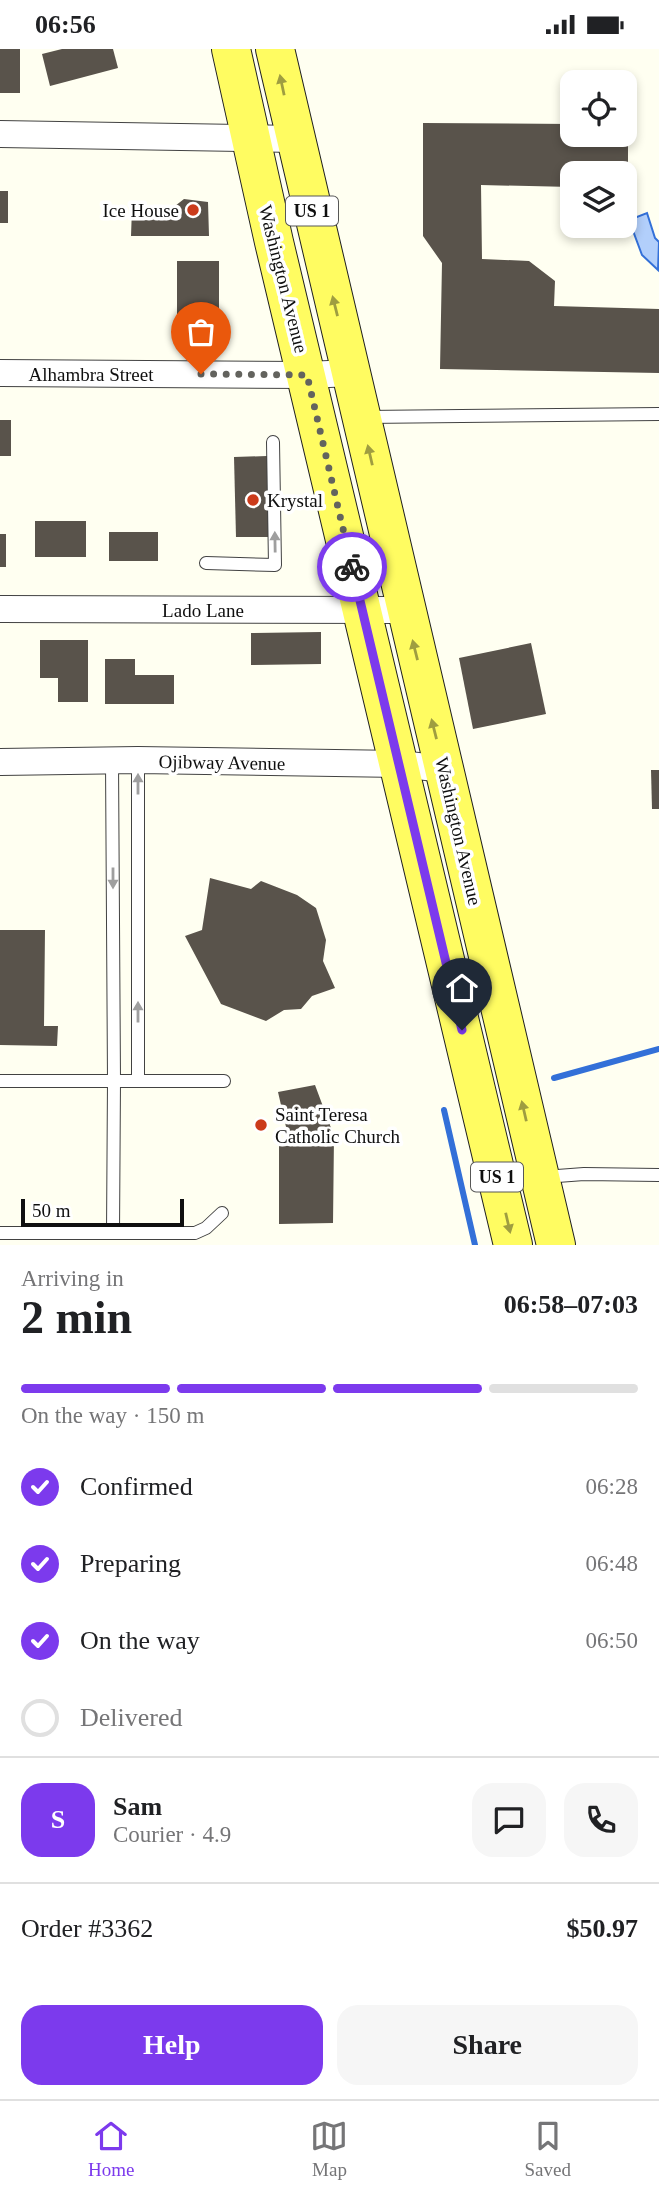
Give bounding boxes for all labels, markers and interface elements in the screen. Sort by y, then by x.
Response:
text: 06:56 [35,10,96,39]
map controls [560,70,637,238]
button: locate [560,70,637,147]
one-way arrow [277,74,288,96]
button: layers [560,161,637,238]
road number: US 1 [286,197,338,225]
place label: Ice House [103,200,179,221]
marker: Ice House [185,202,201,218]
street label: Washington Avenue [255,203,312,355]
one-way arrow [329,295,340,317]
pin [171,302,231,374]
icon: bag [182,313,220,351]
street label: Alhambra Street [28,364,154,385]
one-way arrow [364,444,375,466]
place label: Krystal [267,490,323,511]
marker: Krystal [245,492,261,508]
one-way arrow [269,530,281,552]
courier [317,532,387,602]
icon: bike [333,548,371,586]
street label: Lado Lane [162,600,244,621]
one-way arrow [409,638,420,660]
one-way arrow [429,718,440,740]
street label: Ojibway Avenue [158,751,286,774]
street label: Washington Avenue [431,755,486,907]
one-way arrow [132,773,144,795]
one-way arrow [107,868,119,890]
pin [432,958,492,1030]
icon: home [443,969,481,1007]
one-way arrow [132,1001,144,1023]
one-way arrow [519,1100,530,1122]
place label: Saint Teresa Catholic Church [275,1104,401,1147]
marker: Saint Teresa Catholic Church [253,1117,269,1133]
road number: US 1 [471,1163,523,1191]
scale bar [21,1196,184,1228]
text: 50 m [32,1200,71,1221]
one-way arrow [503,1213,514,1235]
text: Arriving in [21,1266,124,1291]
text: 06:58–07:03 [504,1290,638,1319]
text: 2 min [21,1292,132,1343]
text: On the way · 150 m [21,1403,204,1428]
icon: check [21,1468,59,1506]
text: Confirmed [80,1472,193,1501]
text: 06:28 [586,1474,638,1499]
icon: check [21,1545,59,1583]
text: Preparing [80,1549,181,1578]
text: 06:48 [586,1551,638,1576]
icon: check [21,1622,59,1660]
text: On the way [80,1626,200,1655]
text: 06:50 [586,1628,638,1653]
text: Delivered [80,1703,183,1732]
button: chat [472,1783,546,1857]
button: phone [564,1783,638,1857]
text: Sam [113,1792,162,1821]
text: S [51,1805,65,1834]
text: Courier · 4.9 [113,1822,231,1847]
text: Order #3362 [21,1914,153,1943]
text: $50.97 [567,1914,638,1943]
button: Help [21,2005,323,2085]
button: Share [337,2005,638,2085]
tab: Home [88,2117,134,2181]
tab: Map [310,2117,348,2181]
tab: Saved [525,2117,571,2181]

